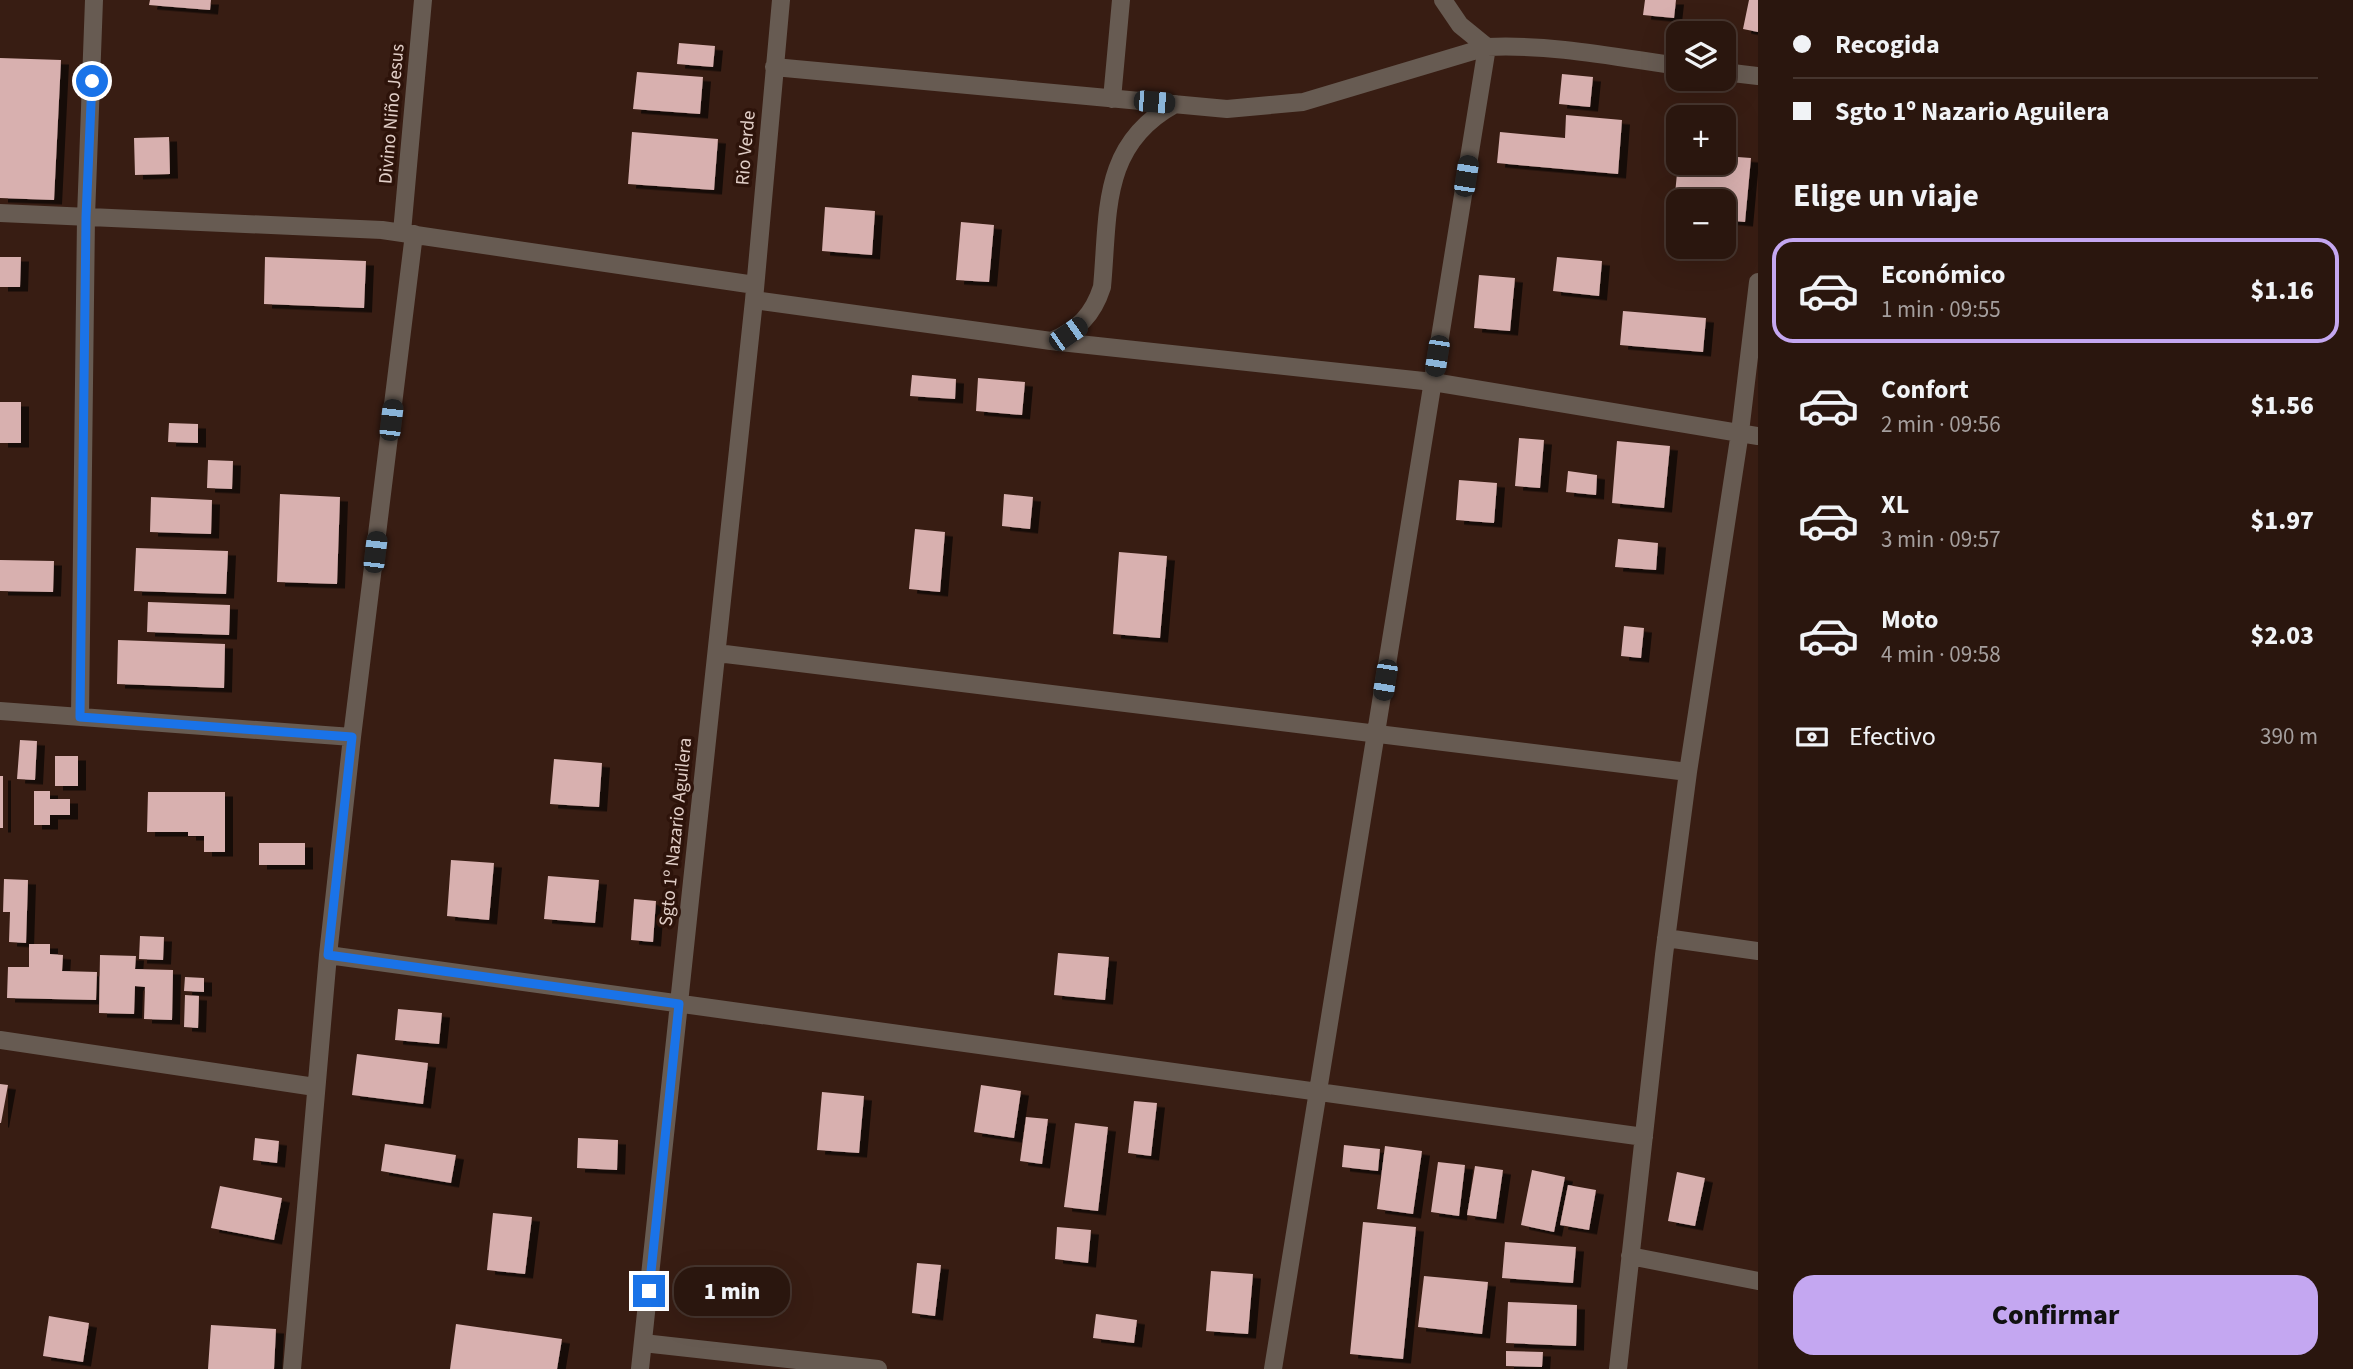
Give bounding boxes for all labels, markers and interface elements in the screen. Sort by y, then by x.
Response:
map controls [1666,21,1736,259]
button: layers [1666,21,1736,91]
text: Recogida [1835,26,1940,63]
street label: Divino Niño Jesus [372,43,412,185]
route start [76,65,108,97]
car [1133,90,1176,114]
text: Sgto 1º Nazario Aguilera [1835,93,2109,130]
button: + [1666,105,1736,175]
street label: Rio Verde [729,110,763,186]
car [1453,154,1480,198]
text: Elige un viaje [1793,173,1979,219]
button: − [1666,189,1736,259]
text: Económico [1881,256,2006,293]
icon: car [1797,259,1860,322]
text: $1.16 [2250,272,2314,309]
text: 1 min · 09:55 [1881,293,2001,326]
car [1045,313,1092,355]
car [1424,334,1451,378]
text: Confort [1881,371,1969,408]
icon: car [1797,374,1860,437]
text: $1.56 [2250,387,2314,424]
car [379,398,404,442]
text: 2 min · 09:56 [1881,408,2001,441]
text: XL [1881,486,1909,523]
icon: car [1797,489,1860,552]
text: $1.97 [2250,502,2314,539]
text: 3 min · 09:57 [1881,523,2001,556]
car [363,530,388,574]
text: Moto [1881,601,1938,638]
icon: car [1797,604,1860,667]
text: $2.03 [2250,617,2314,654]
text: 4 min · 09:58 [1881,638,2001,671]
car [1372,658,1399,702]
icon: cash [1793,718,1831,756]
text: Efectivo [1849,718,1936,755]
text: 390 m [2260,720,2318,753]
street label: Sgto 1º Nazario Aguilera [653,736,699,928]
callout: 1 min [674,1266,789,1316]
route end [633,1275,665,1307]
text: 1 min [704,1275,760,1308]
button: Confirmar [1793,1275,2318,1355]

